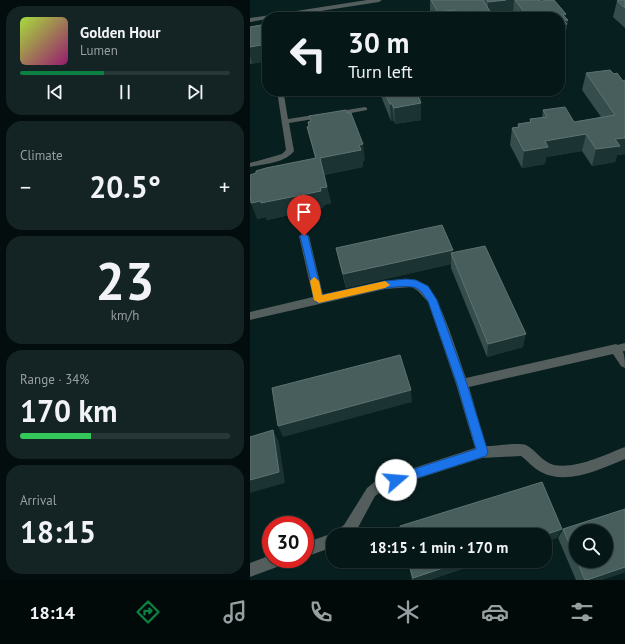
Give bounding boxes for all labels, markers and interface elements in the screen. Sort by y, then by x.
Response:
text: Golden Hour [80,23,160,42]
text: 30 m [348,24,409,61]
icon: left [282,28,334,80]
text: Lumen [80,42,118,59]
text: Turn left [348,60,413,83]
icon: previous [44,81,66,103]
icon: pause [114,81,136,103]
icon: next [184,81,206,103]
text: Climate [20,147,63,164]
text: 20.5° [89,167,161,206]
text: − [20,173,31,201]
text: + [219,173,230,201]
pin [287,195,321,236]
icon: arrive [293,201,315,223]
text: 23 [96,247,154,314]
text: km/h [111,307,139,324]
text: Range · 34% [20,371,89,388]
text: 170 km [20,391,118,430]
position arrow [375,459,417,501]
text: Arrival [20,492,56,509]
text: 18:15 [20,512,96,551]
speed limit sign: 30 [262,516,314,568]
map controls [569,524,613,568]
button: search [569,524,613,568]
text: 18:15 · 1 min · 170 m [370,538,508,557]
icon: directions [134,598,162,626]
icon: music [221,598,249,626]
icon: phone [307,598,335,626]
icon: climate [394,598,422,626]
icon: car [481,598,509,626]
icon: filters [568,598,596,626]
text: 18:14 [29,601,75,624]

